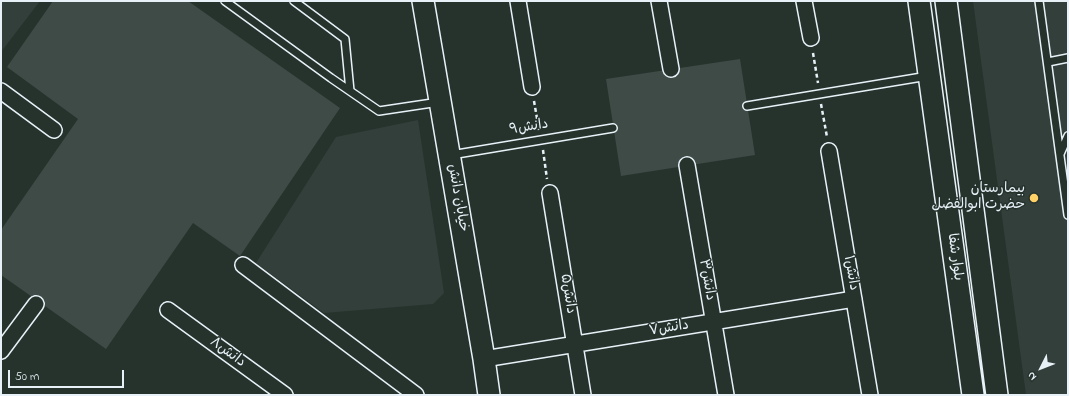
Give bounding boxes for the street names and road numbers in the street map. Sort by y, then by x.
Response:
street label: دانش۹ [508,117,550,139]
street label: خیابان دانش [443,163,471,233]
street label: بلوار شفا [942,232,966,282]
street label: دانش۱ [839,254,861,292]
street label: دانش۳ [694,258,718,302]
street label: دانش۵ [556,273,578,315]
street label: دانش۷ [648,318,690,340]
street label: دانش۸ [206,334,248,372]

